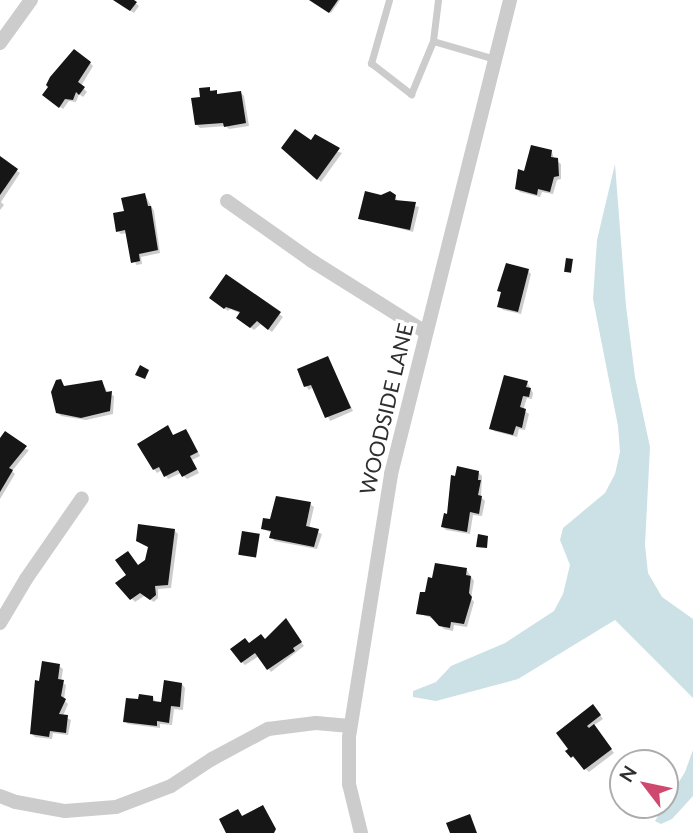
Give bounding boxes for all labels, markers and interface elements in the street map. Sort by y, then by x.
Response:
street label: WOODSIDE LANE [354,321,418,497]
north arrow [609,749,679,819]
text: N [614,761,641,786]

